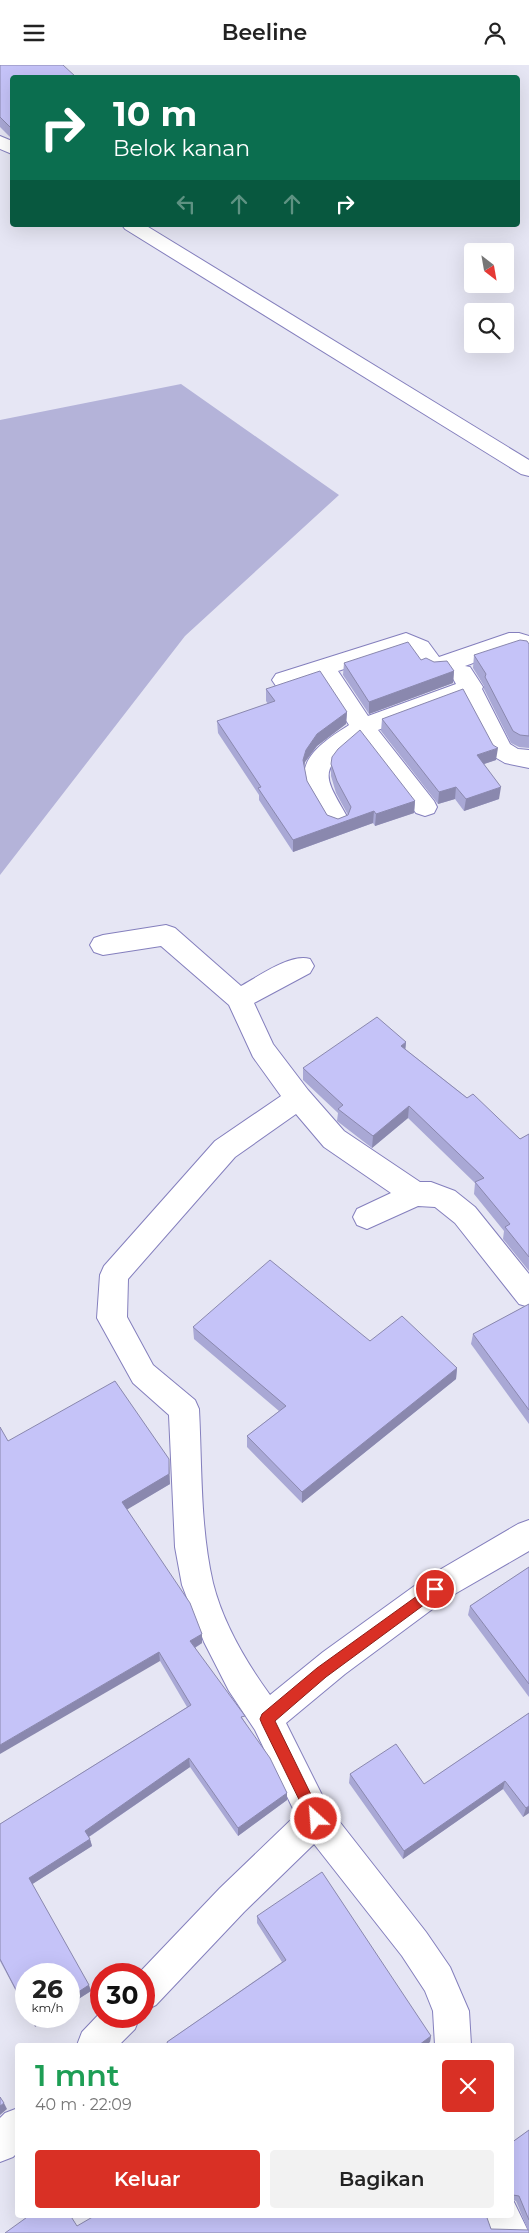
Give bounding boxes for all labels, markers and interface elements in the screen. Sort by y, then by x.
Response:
icon: menu [20,19,48,47]
text: Beeline [222,19,307,46]
icon: person [481,19,509,47]
text: 10 m [113,92,197,135]
icon: right [30,95,95,160]
text: Belok kanan [113,135,250,162]
icon: left [172,190,200,218]
icon: ahead [225,190,253,218]
icon: ahead [278,190,306,218]
icon: right [331,190,359,218]
north arrow [464,243,514,293]
map controls [464,243,514,353]
button: search [464,303,514,353]
pin [414,1568,456,1610]
icon: arrive [421,1575,449,1603]
position arrow [289,1792,341,1844]
speed limit sign: 30 [90,1963,155,2028]
text: 26 [32,1974,63,2004]
text: km/h [31,2000,64,2015]
text: 1 mnt [35,2057,120,2094]
button: close [442,2060,494,2112]
text: 40 m · 22:09 [35,2095,132,2114]
button: Keluar [35,2150,260,2208]
button: Bagikan [270,2150,494,2208]

